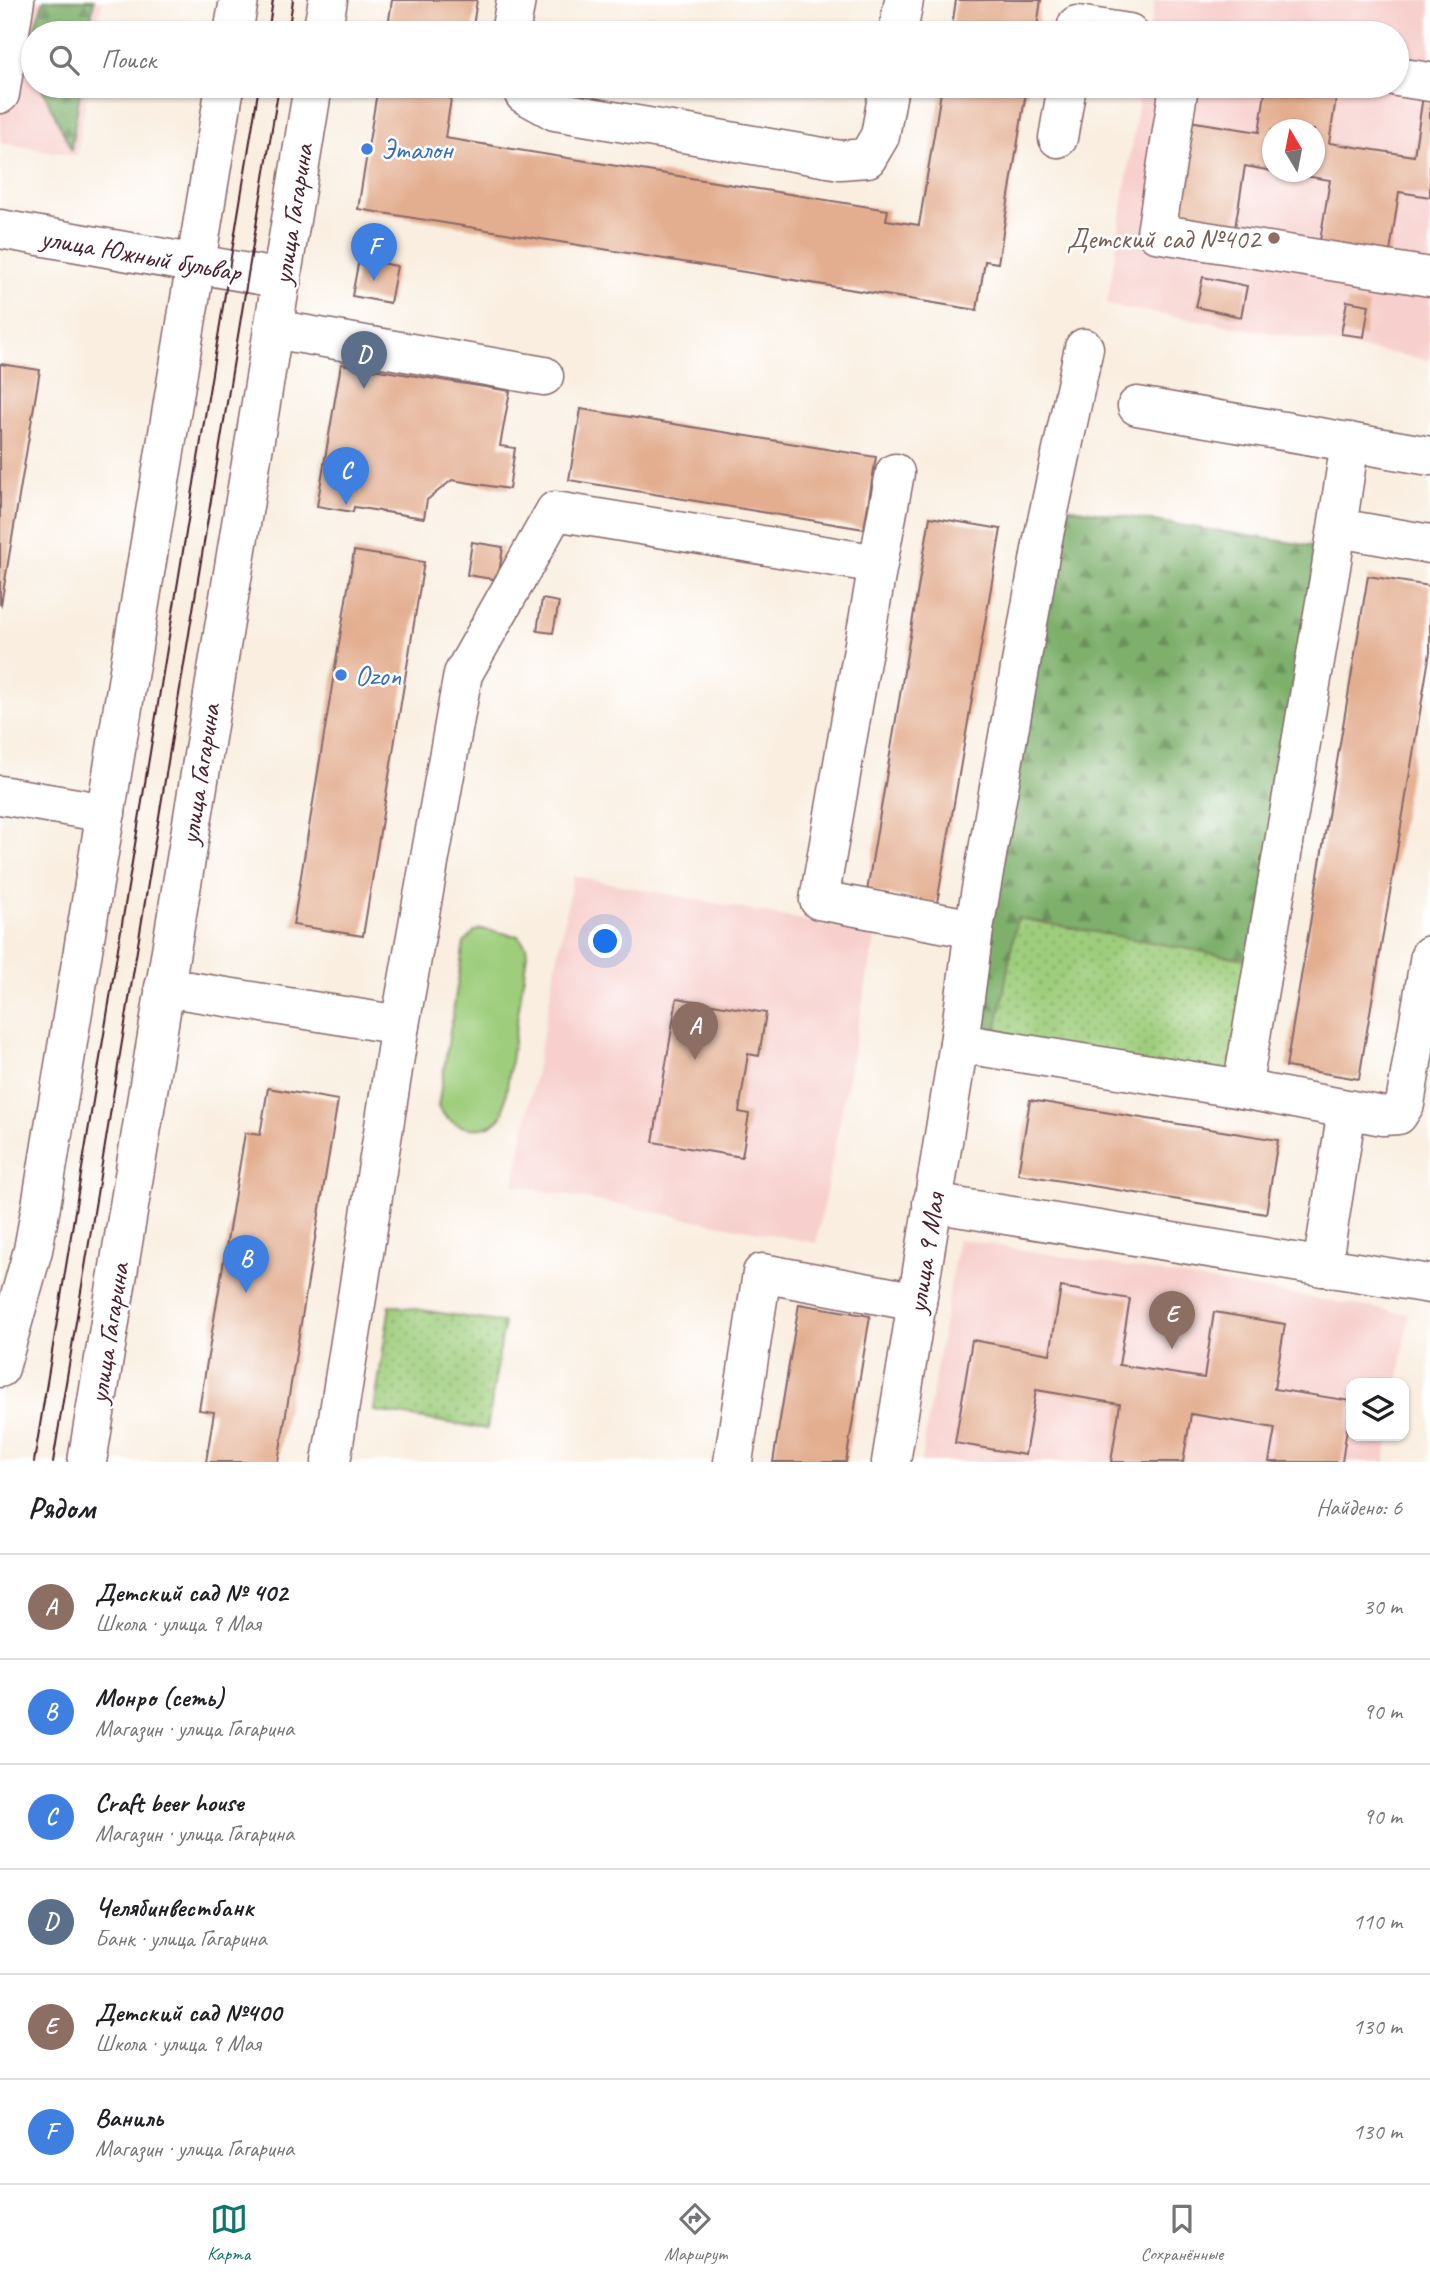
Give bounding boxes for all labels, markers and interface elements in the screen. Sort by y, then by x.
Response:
search box [21,21,1409,98]
icon: search [45,41,83,79]
text: Поиск [101,43,156,76]
north arrow [1262,119,1325,182]
place label: Эталон [381,132,455,167]
street label: улица Гагарина [264,140,321,289]
marker: Эталон [359,141,375,157]
street label: улица Южный бульвар [36,219,245,290]
place label: Детский сад №402 [1067,221,1262,256]
pin: F [351,223,397,281]
marker: Детский сад №402 [1266,230,1282,246]
pin: D [341,331,387,389]
pin: C [323,447,369,505]
place label: Ozon [355,658,401,693]
marker: Ozon [333,667,349,683]
street label: улица Гагарина [171,700,228,849]
your location [588,924,622,958]
pin: A [672,1002,718,1060]
street label: улица 9 Мая [898,1188,953,1318]
pin: B [223,1235,269,1293]
street label: улица Гагарина [80,1259,137,1408]
pin: E [1149,1291,1195,1349]
map controls [1346,1378,1409,1441]
button: layers [1346,1378,1409,1441]
text: Рядом [28,1489,95,1527]
text: Найдено: 6 [1316,1493,1402,1522]
text: Детский сад № 402 [95,1576,287,1609]
text: A [45,1592,57,1621]
text: 30 m [1363,1592,1402,1621]
text: Школа · улица 9 Мая [95,1609,261,1638]
text: Монро (сеть) [95,1681,223,1714]
text: B [45,1697,57,1726]
text: 90 m [1363,1697,1402,1726]
text: Магазин · улица Гагарина [95,1714,294,1743]
text: Craft beer house [95,1786,243,1819]
text: C [46,1802,56,1831]
text: 90 m [1363,1802,1402,1831]
text: Магазин · улица Гагарина [95,1819,294,1848]
text: Челябинвестбанк [95,1891,254,1924]
text: D [44,1907,58,1936]
text: 110 m [1353,1907,1402,1936]
text: Банк · улица Гагарина [95,1924,267,1953]
text: Детский сад №400 [95,1996,281,2029]
text: E [45,2012,57,2041]
text: 130 m [1353,2012,1402,2041]
text: Школа · улица 9 Мая [95,2029,261,2058]
text: Ваниль [95,2101,163,2134]
text: F [46,2117,56,2146]
text: 130 m [1353,2117,1402,2146]
text: Магазин · улица Гагарина [95,2134,294,2163]
tab: Карта [207,2200,250,2266]
tab: Маршрут [664,2200,727,2266]
tab: Сохранённые [1141,2200,1223,2266]

